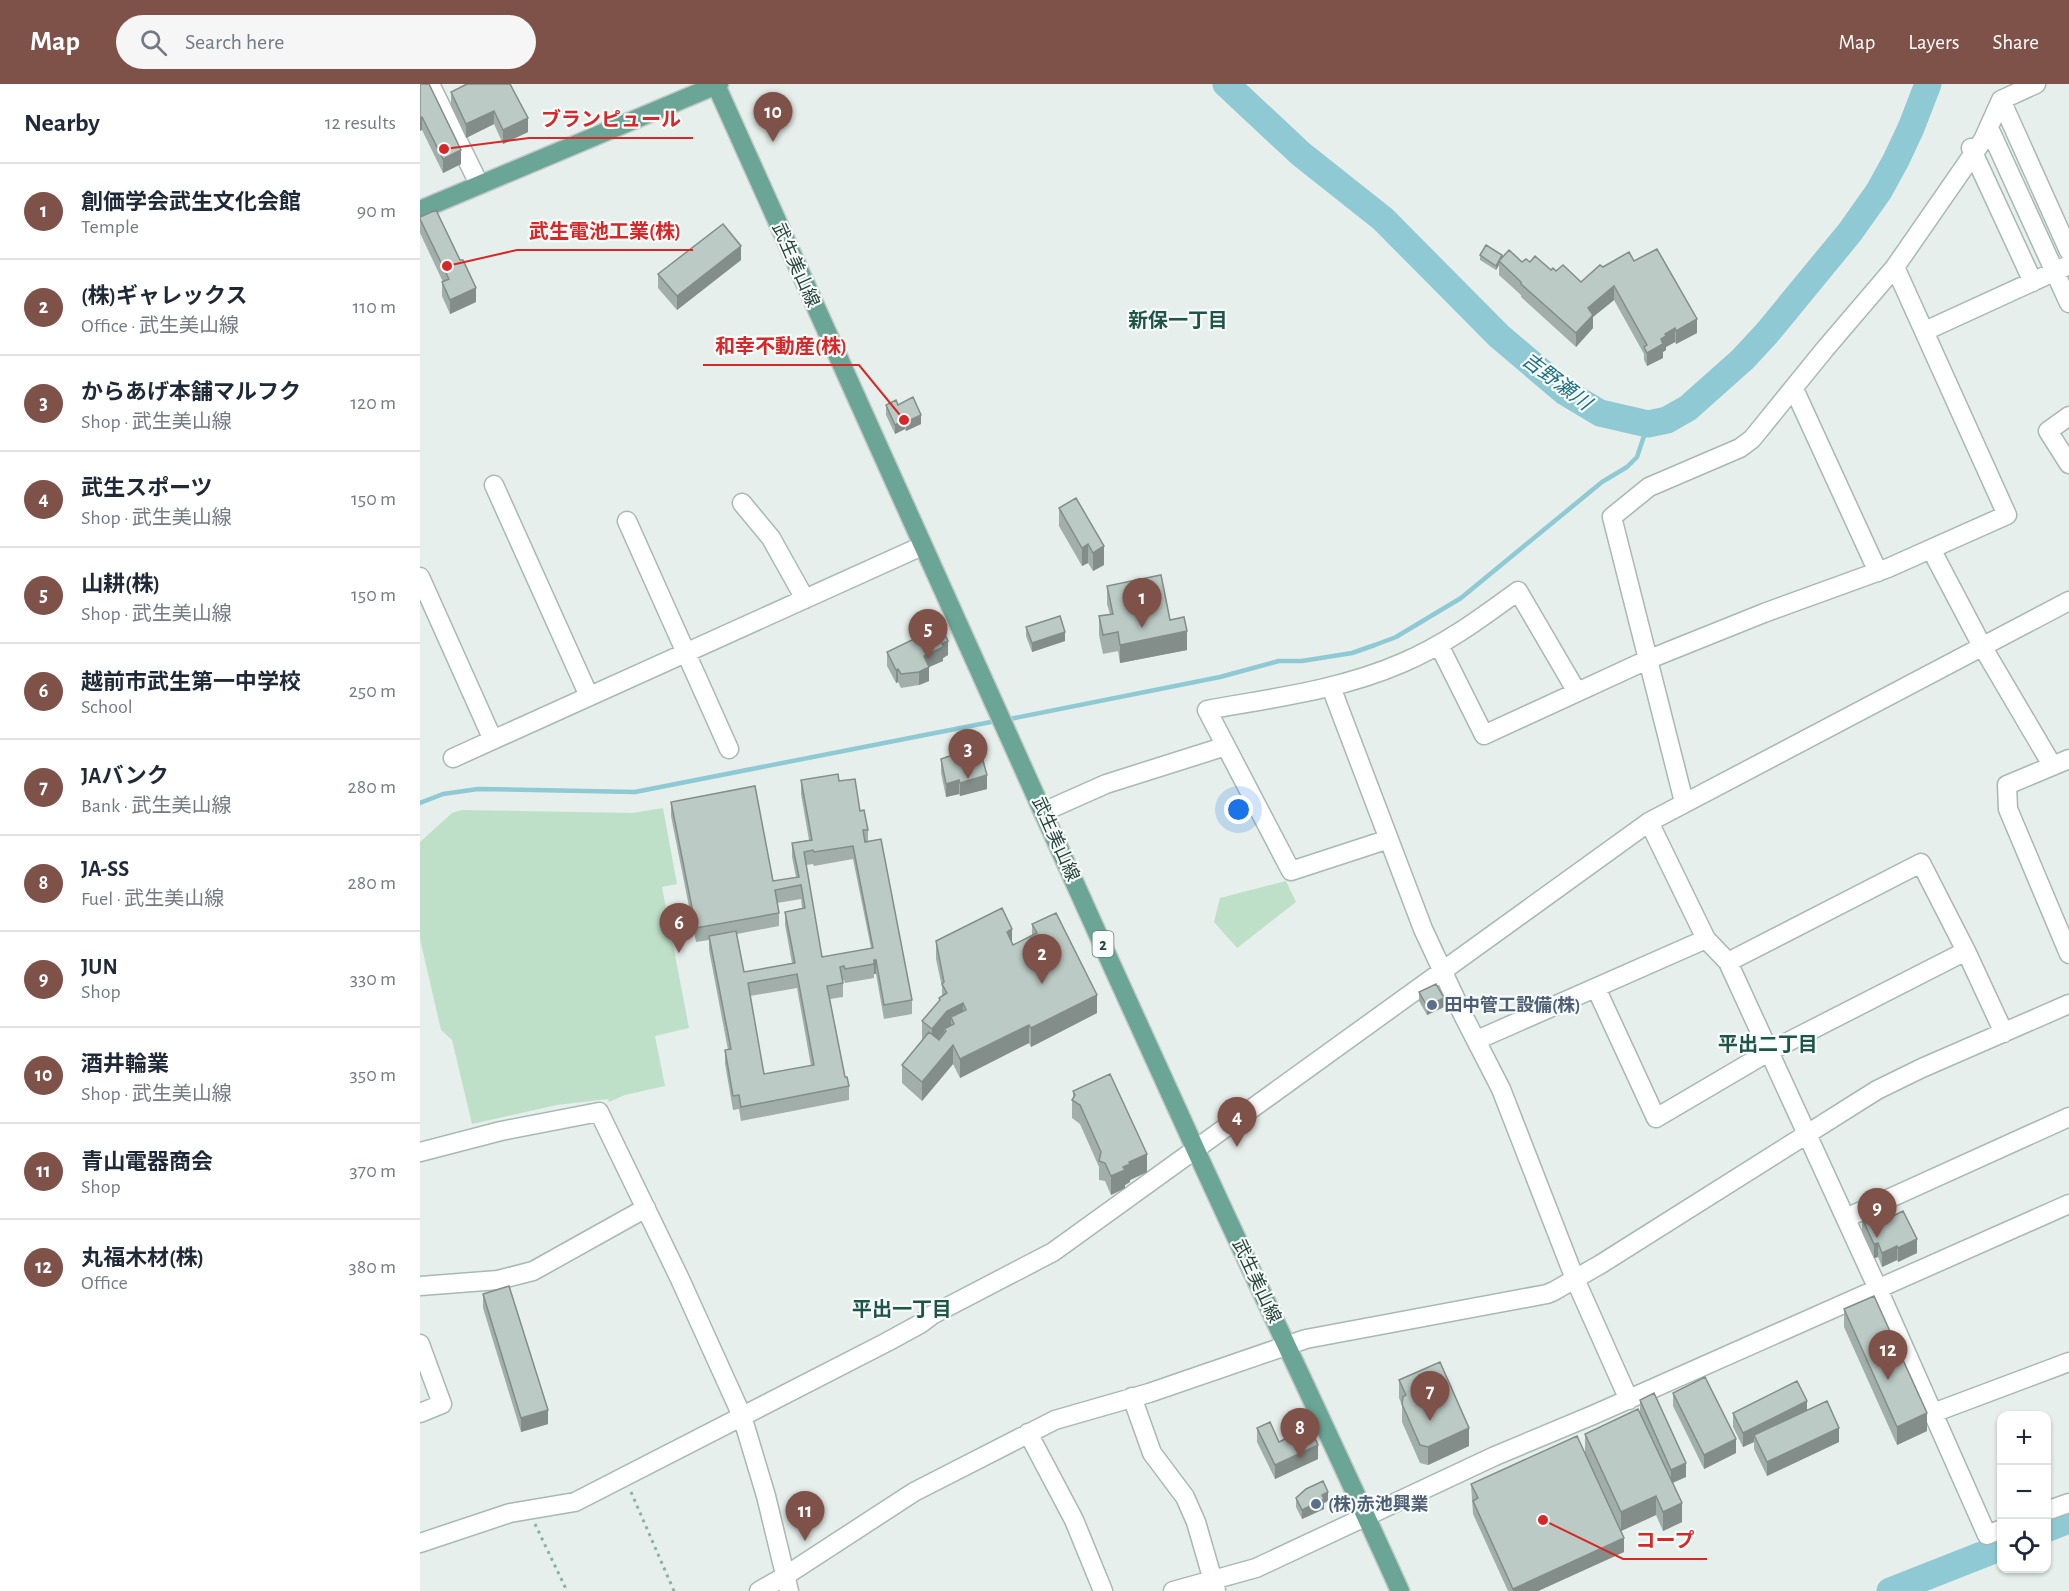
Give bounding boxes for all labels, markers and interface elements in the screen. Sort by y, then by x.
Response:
search box [116,15,536,69]
icon: search [137,26,170,59]
text: Map [30,28,80,56]
text: Search here [185,31,284,53]
text: Map [1839,32,1875,53]
text: Layers [1908,32,1959,53]
text: Share [1992,32,2039,53]
pin: 10 [754,92,792,142]
callout: ブランピュール [529,100,693,138]
text: ブランピュール [541,108,681,130]
text: Nearby [24,110,100,136]
text: 12 results [325,113,396,133]
text: 創価学会武生文化会館 [81,191,301,213]
text: 1 [40,201,47,221]
text: 90 m [357,201,396,221]
callout: 武生電池工業(株) [517,212,693,250]
text: Temple [81,217,139,237]
street label: 武生美山線 [769,220,823,310]
text: 武生電池工業(株) [529,221,681,242]
text: (株)ギャレックス [81,285,247,307]
text: 2 [39,297,48,317]
text: 110 m [352,297,396,317]
district label: 新保一丁目 [1128,310,1228,331]
text: Office · 武生美山線 [81,316,239,336]
callout: 和幸不動産(株) [703,327,859,365]
text: 和幸不動産(株) [715,336,847,357]
water label: 吉野瀬川 [1518,349,1597,415]
text: からあげ本舗マルフク [81,381,301,403]
text: 3 [39,393,48,413]
text: 120 m [350,393,396,413]
text: Shop · 武生美山線 [81,412,232,432]
text: 武生スポーツ [81,477,213,499]
text: 4 [38,489,49,509]
text: 150 m [351,489,396,509]
text: Shop · 武生美山線 [81,508,232,528]
text: 山耕(株) [81,573,160,595]
pin: 1 [1122,578,1162,628]
text: 5 [39,585,48,605]
text: 150 m [351,585,396,605]
text: Shop · 武生美山線 [81,604,232,624]
pin: 5 [908,610,948,659]
text: 越前市武生第一中学校 [81,671,301,693]
text: 6 [39,681,48,701]
text: 250 m [349,681,396,701]
text: School [81,697,133,717]
pin: 3 [948,730,988,779]
text: JAバンク [81,765,169,787]
text: 7 [39,777,48,797]
text: 280 m [348,777,396,797]
street label: 武生美山線 [1029,794,1083,884]
your location [1224,795,1253,824]
text: Bank · 武生美山線 [81,796,231,816]
text: JA-SS [81,858,129,880]
text: 8 [39,873,48,893]
text: 280 m [348,873,396,893]
text: Fuel · 武生美山線 [81,889,224,909]
pin: 6 [660,904,698,953]
road number: 2 [1092,931,1114,957]
pin: 2 [1022,934,1062,984]
text: JUN [81,956,118,978]
text: 9 [39,969,48,989]
text: 330 m [350,969,396,989]
text: Shop [81,982,121,1002]
place label: 田中管工設備(株) [1444,995,1581,1015]
marker: 田中管工設備(株) [1425,998,1439,1012]
district label: 平出二丁目 [1718,1034,1818,1055]
text: 酒井輪業 [81,1053,169,1075]
text: 10 [35,1065,52,1085]
text: 350 m [350,1065,396,1085]
text: Shop · 武生美山線 [81,1084,232,1104]
pin: 4 [1218,1098,1256,1147]
text: 青山電器商会 [81,1151,213,1173]
text: 11 [36,1161,51,1181]
text: 370 m [350,1161,396,1181]
text: Shop [81,1177,121,1197]
pin: 9 [1858,1188,1896,1238]
street label: 武生美山線 [1229,1236,1285,1326]
text: 丸福木材(株) [81,1247,204,1269]
text: 12 [35,1257,52,1277]
text: 380 m [348,1257,396,1277]
text: Office [81,1273,128,1293]
district label: 平出一丁目 [852,1299,952,1320]
pin: 12 [1868,1330,1908,1380]
pin: 7 [1410,1372,1450,1421]
pin: 8 [1280,1408,1320,1458]
map controls [1997,1411,2051,1573]
button: + [1997,1411,2051,1465]
button: − [1997,1465,2051,1519]
pin: 11 [786,1492,824,1541]
place label: (株)赤池興業 [1328,1494,1429,1514]
marker: (株)赤池興業 [1309,1497,1323,1511]
button: locate [1997,1519,2051,1573]
callout: コープ [1623,1521,1707,1559]
text: コープ [1636,1530,1694,1551]

